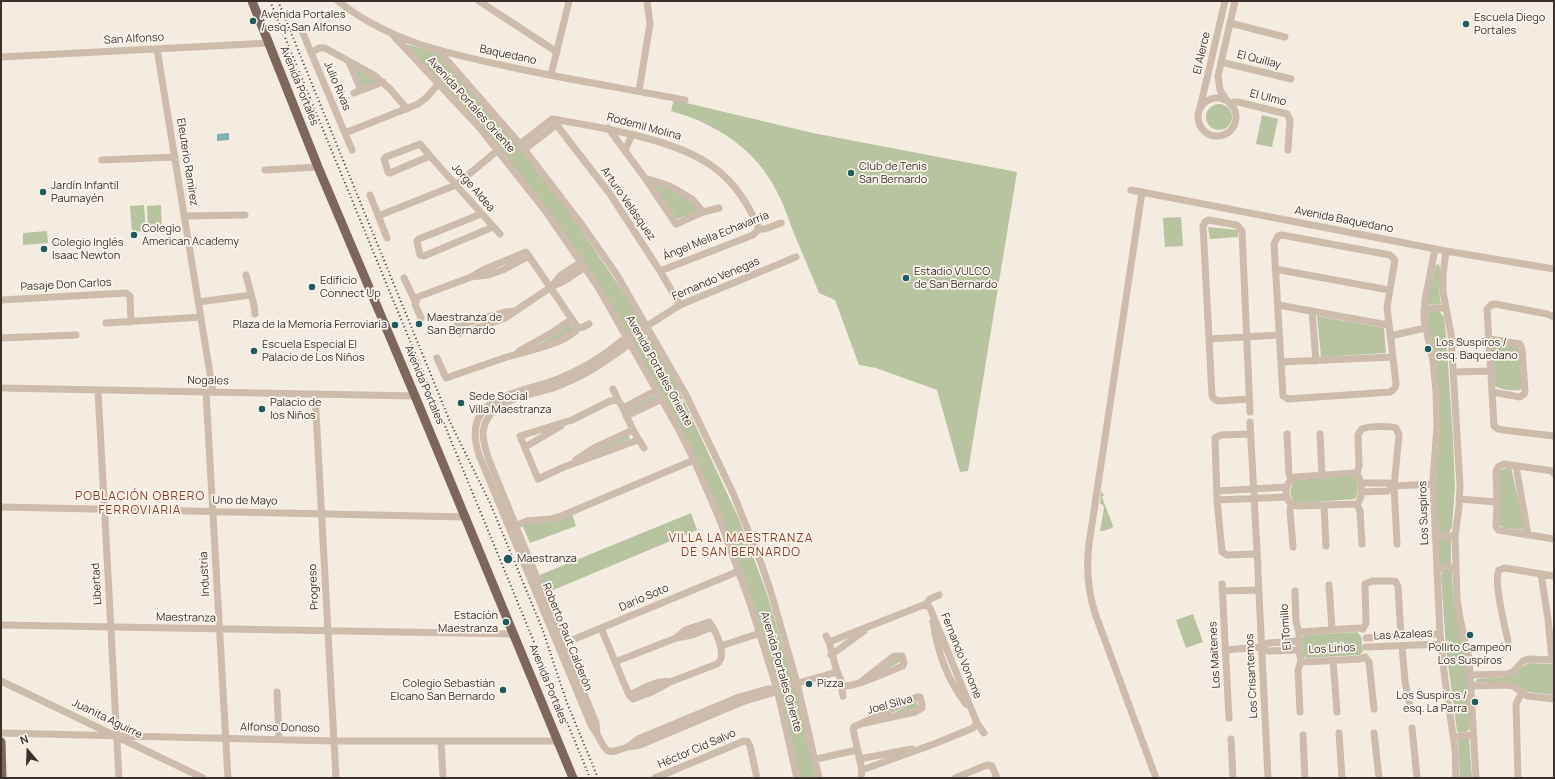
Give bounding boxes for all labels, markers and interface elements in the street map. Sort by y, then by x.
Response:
place label: Avenida Portales / esq. San Alfonso [261,8,351,34]
place label: Escuela Diego Portales [1474,11,1545,37]
marker: Avenida Portales / esq. San Alfonso [248,16,258,26]
marker: Escuela Diego Portales [1461,19,1471,29]
street label: El Alerce [1191,30,1213,76]
street label: San Alfonso [104,31,164,47]
street label: Baquedano [478,43,538,67]
street label: Avenida Portales [277,44,321,128]
street label: El Quillay [1236,48,1282,72]
street label: Avenida Portales Oriente [424,54,518,156]
street label: Julio Rivas [321,59,353,113]
street label: El Ulmo [1248,87,1288,109]
street label: Rodemil Molina [605,111,683,143]
street label: Eleuterio Ramírez [174,117,200,207]
place label: Club de Tenis San Bernardo [859,160,927,186]
street label: Jorge Aldea [449,161,497,215]
street label: Arturo Velásquez [598,165,658,243]
marker: Club de Tenis San Bernardo [846,168,856,178]
place label: Jardín Infantil Paumayén [51,179,119,205]
marker: Jardín Infantil Paumayén [38,187,48,197]
street label: Avenida Baquedano [1294,204,1394,236]
street label: Ángel Mella Echavarría [661,209,771,263]
place label: Colegio American Academy [142,222,239,248]
marker: Colegio American Academy [129,230,139,240]
place label: Colegio Inglés Isaac Newton [52,236,124,262]
marker: Colegio Inglés Isaac Newton [39,244,49,254]
street label: Fernando Venegas [670,255,762,303]
place label: Estadio VULCO de San Bernardo [914,265,997,291]
marker: Estadio VULCO de San Bernardo [901,273,911,283]
place label: Edificio Connect Up [320,274,381,300]
street label: Pasaje Don Carlos [20,276,112,294]
marker: Edificio Connect Up [307,282,317,292]
place label: Maestranza de San Bernardo [427,311,502,337]
street label: Avenida Portales Oriente [623,313,695,429]
place label: Plaza de la Memoria Ferroviaria [233,318,387,332]
marker: Maestranza de San Bernardo [414,319,424,329]
marker: Plaza de la Memoria Ferroviaria [390,320,400,330]
place label: Los Suspiros / esq. Baquedano [1436,336,1518,362]
place label: Escuela Especial El Palacio de Los Niños [262,338,364,364]
street label: Avenida Portales [401,344,447,426]
marker: Los Suspiros / esq. Baquedano [1423,344,1433,354]
marker: Escuela Especial El Palacio de Los Niños [249,346,259,356]
street label: Nogales [187,374,229,388]
place label: Sede Social Villa Maestranza [469,390,551,416]
place label: Palacio de los Niños [270,396,321,422]
marker: Sede Social Villa Maestranza [456,398,466,408]
marker: Palacio de los Niños [257,404,267,414]
street label: Los Suspiros [1416,481,1432,545]
district label: POBLACIÓN OBRERO FERROVIARIA [75,490,205,518]
street label: Uno de Mayo [212,494,278,508]
district label: VILLA LA MAESTRANZA DE SAN BERNARDO [669,532,813,560]
street label: Industria [197,551,213,597]
place label: Maestranza [517,552,577,566]
marker: Maestranza [502,553,514,565]
street label: Libertad [89,563,105,605]
street label: Progreso [306,564,322,610]
street label: Roberto Paut Calderón [539,581,595,693]
street label: Darío Soto [617,582,671,614]
street label: El Tomillo [1278,603,1294,651]
place label: Estación Maestranza [438,609,498,635]
street label: Avenida Portales Oriente [757,610,805,734]
street label: Maestranza [156,611,216,625]
street label: Fernando Vonome [938,611,984,701]
marker: Estación Maestranza [501,617,511,627]
street label: Los Maitenes [1207,621,1223,689]
street label: Las Azaleas [1373,627,1433,643]
marker: Pollito Campeón Los Suspiros [1465,630,1475,640]
street label: Los Crisantemos [1243,633,1261,719]
street label: Los Lirios [1308,641,1356,657]
place label: Pollito Campeón Los Suspiros [1428,641,1512,667]
street label: Avenida Portales [526,642,570,726]
place label: Colegio Sebastián Elcano San Bernardo [391,677,495,703]
place label: Pizza [817,677,844,691]
marker: Pizza [804,679,814,689]
marker: Colegio Sebastián Elcano San Bernardo [498,685,508,695]
place label: Los Suspiros / esq. La Parra [1396,689,1467,715]
street label: Joel Silva [866,693,914,717]
street label: Juanita Aguirre [70,696,144,742]
marker: Los Suspiros / esq. La Parra [1470,697,1480,707]
street label: Alfonso Donoso [240,721,320,735]
street label: Héctor Cid Salvo [656,727,738,771]
north arrow [8,731,48,771]
text: N [18,731,30,748]

